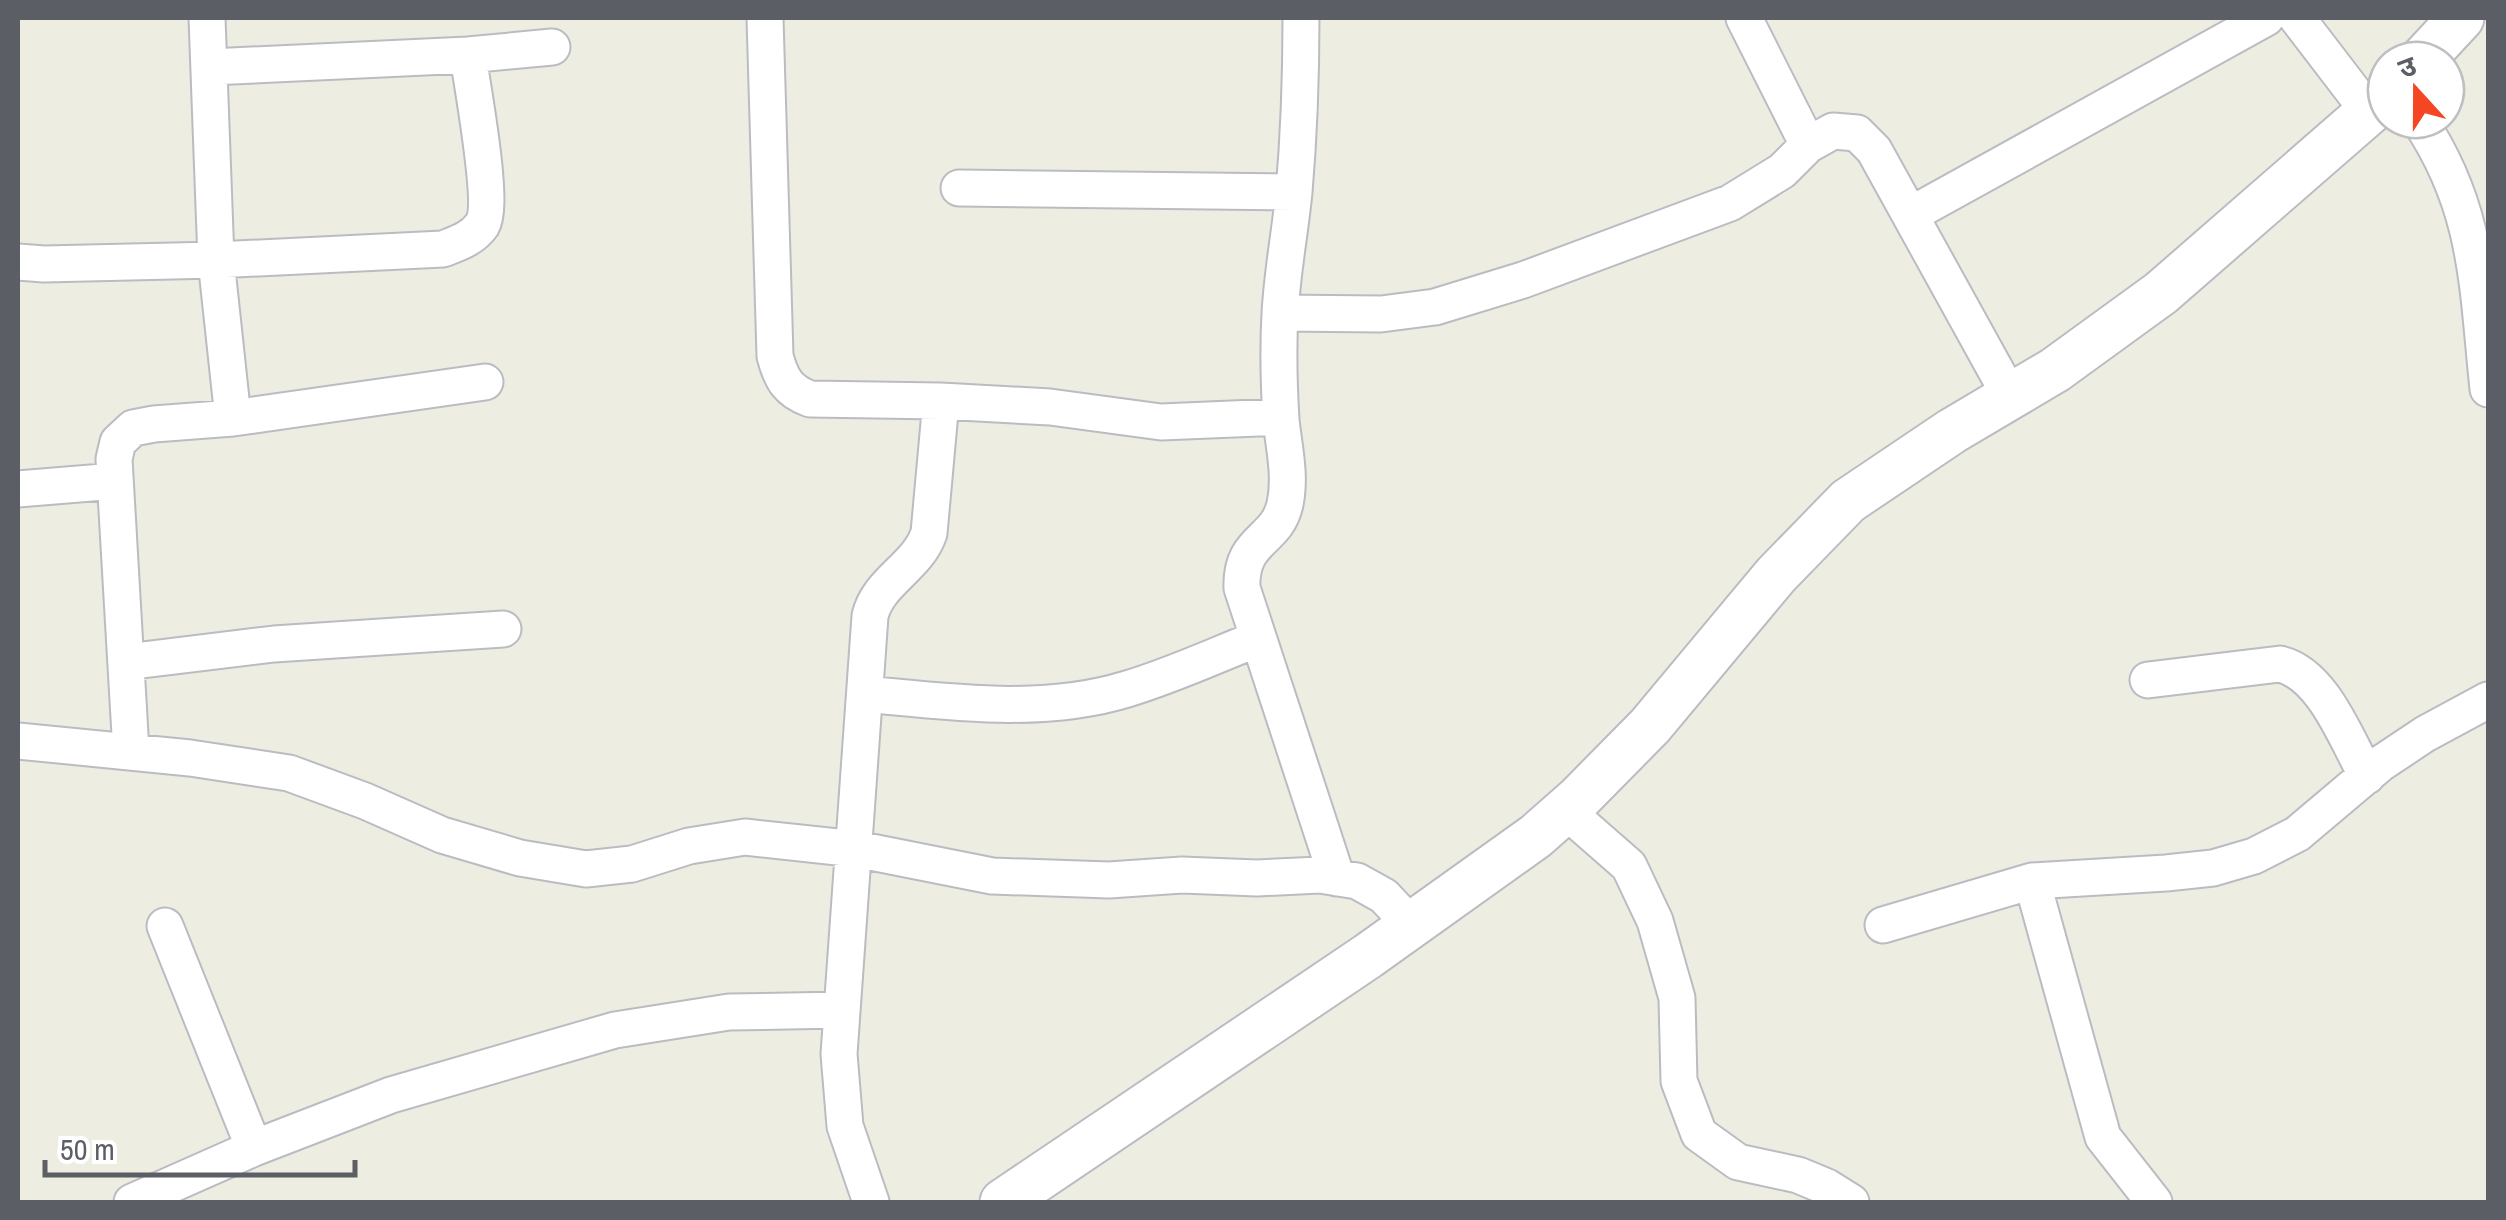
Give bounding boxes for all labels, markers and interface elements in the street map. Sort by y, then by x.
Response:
north arrow [2366,40,2466,140]
text: उ [2393,46,2422,87]
scale bar [45,1115,355,1177]
text: 50 m [60,1129,115,1169]

